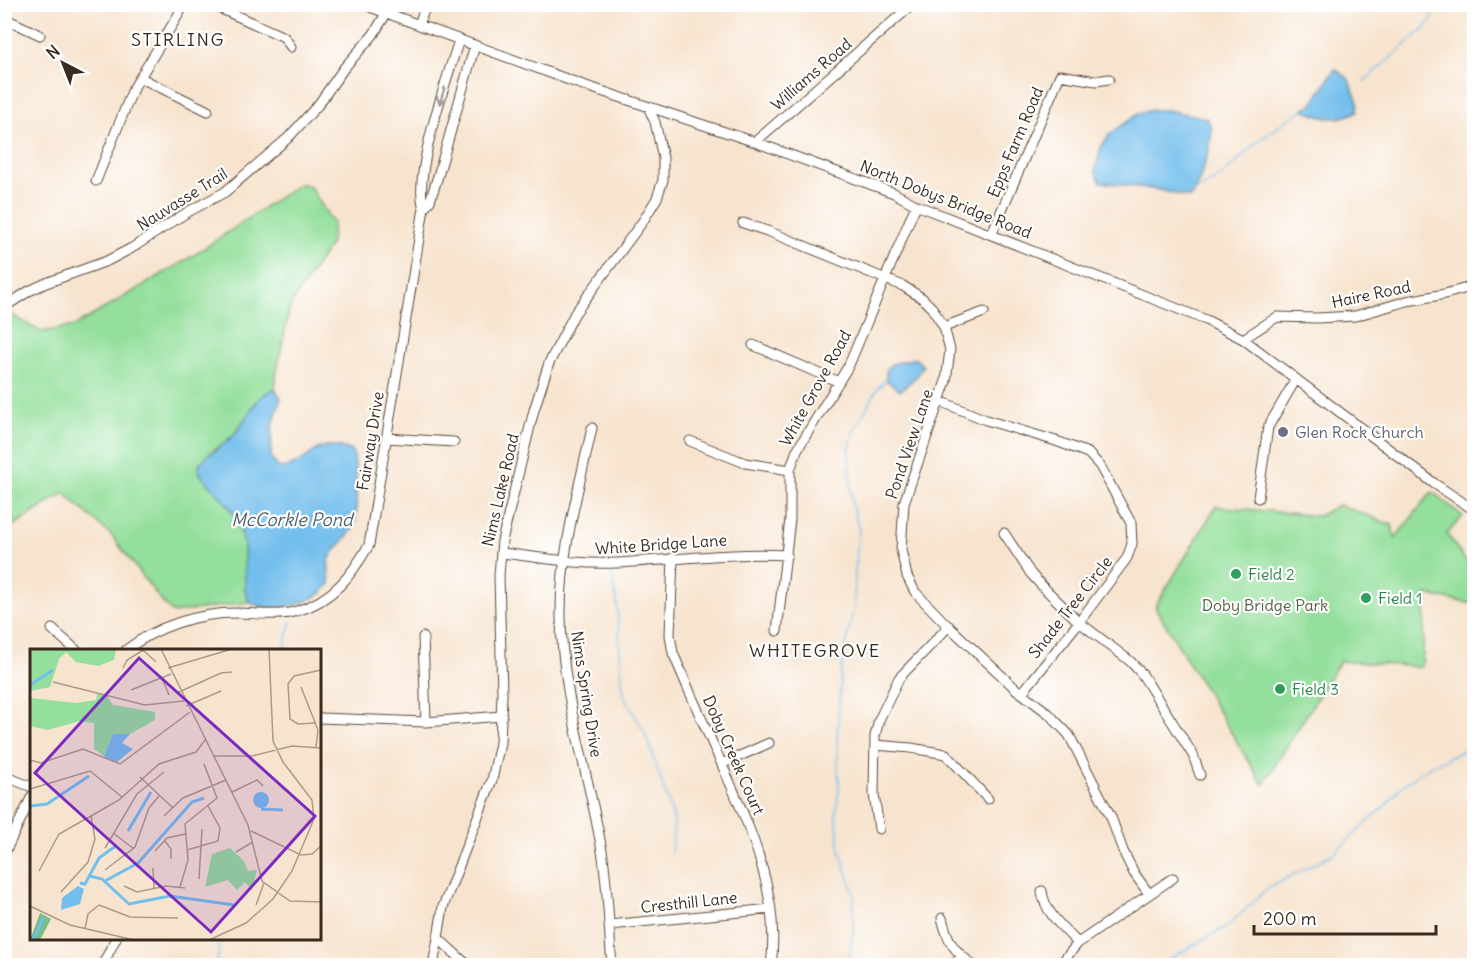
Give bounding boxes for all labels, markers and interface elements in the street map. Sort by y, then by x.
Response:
district label: STIRLING [131,28,225,51]
north arrow [33,33,93,93]
street label: Williams Road [766,33,856,115]
text: N [42,41,64,63]
street label: Epps Farm Road [983,84,1047,200]
one-way arrow [436,86,447,105]
street label: North Dobys Bridge Road [857,155,1035,243]
street label: Nauvasse Trail [133,163,231,235]
street label: Haire Road [1330,276,1412,312]
street label: White Grove Road [775,326,855,450]
street label: Pond View Lane [881,386,937,502]
street label: Fairway Drive [352,390,388,492]
place label: Glen Rock Church [1295,422,1424,442]
marker: Glen Rock Church [1276,425,1290,439]
street label: Nims Lake Road [477,432,523,548]
water label: McCorkle Pond [231,508,355,531]
street label: White Bridge Lane [594,529,728,559]
street label: Shade Tree Circle [1024,552,1116,662]
place label: Field 2 [1248,564,1295,584]
marker: Field 2 [1229,567,1243,581]
place label: Field 1 [1378,588,1422,608]
marker: Field 1 [1359,591,1373,605]
park label: Doby Bridge Park [1202,595,1328,615]
street label: Nims Spring Drive [567,629,607,759]
district label: WHITEGROVE [749,639,881,662]
inset map [30,649,321,940]
place label: Field 3 [1292,679,1339,699]
marker: Field 3 [1273,682,1287,696]
street label: Doby Creek Court [699,692,769,818]
street label: Cresthill Lane [640,887,738,917]
scale bar [1254,898,1436,936]
text: 200 m [1263,907,1317,930]

